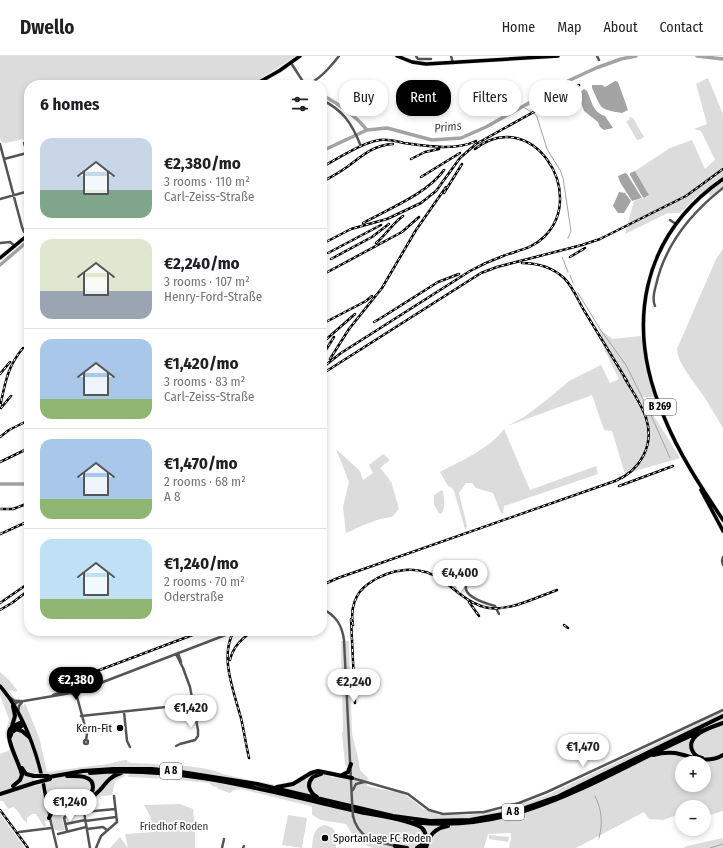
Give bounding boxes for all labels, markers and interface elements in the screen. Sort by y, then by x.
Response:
text: Dwello [20,16,74,39]
text: Home [502,19,535,36]
text: Map [557,19,581,36]
text: About [603,19,638,36]
text: Contact [660,19,703,36]
chip: Buy [339,80,388,116]
chip: Rent [396,80,451,116]
chip: Filters [459,80,521,116]
chip: New [529,80,582,116]
icon: filters [289,93,311,115]
text: 6 homes [40,94,99,115]
water label: Prims [434,119,462,135]
text: €2,380/mo [164,153,241,174]
icon: home [72,154,120,202]
text: 3 rooms · 110 m² [164,174,250,189]
text: Carl-Zeiss-Straße [164,189,254,204]
text: €2,240/mo [164,253,240,274]
icon: home [72,255,120,303]
text: 3 rooms · 107 m² [164,274,250,289]
text: Henry-Ford-Straße [164,289,262,304]
text: €1,420/mo [164,353,238,374]
icon: home [72,355,120,403]
text: 3 rooms · 83 m² [164,374,245,389]
text: Carl-Zeiss-Straße [164,389,254,404]
road number: B 269 [644,399,676,415]
text: €1,470/mo [164,453,238,474]
icon: home [72,455,120,503]
text: 2 rooms · 68 m² [164,474,246,489]
text: A 8 [164,489,180,504]
text: €1,240/mo [164,553,239,574]
icon: home [72,555,120,603]
pin: €4,400 [427,560,493,594]
text: €4,400 [442,565,478,580]
text: 2 rooms · 70 m² [164,574,245,589]
text: Oderstraße [164,589,224,604]
pin: €2,380 [43,667,109,701]
pin: €2,240 [321,669,387,703]
text: €2,380 [58,672,94,687]
text: €2,240 [336,674,372,689]
pin: €1,420 [158,695,224,729]
text: €1,420 [174,700,208,715]
place label: Kern-Fit [76,722,112,735]
marker: Kern-Fit [115,723,125,733]
pin: €1,470 [550,734,616,768]
text: €1,470 [566,739,600,754]
map controls [675,756,711,836]
button: + [675,756,711,792]
road number: A 8 [160,763,182,779]
pin: €1,240 [37,789,103,823]
text: €1,240 [53,794,87,809]
button: − [675,800,711,836]
road number: A 8 [502,804,524,820]
park label: Friedhof Roden [140,820,208,833]
place label: Sportanlage FC Roden [333,832,431,845]
marker: Sportanlage FC Roden [320,833,330,843]

